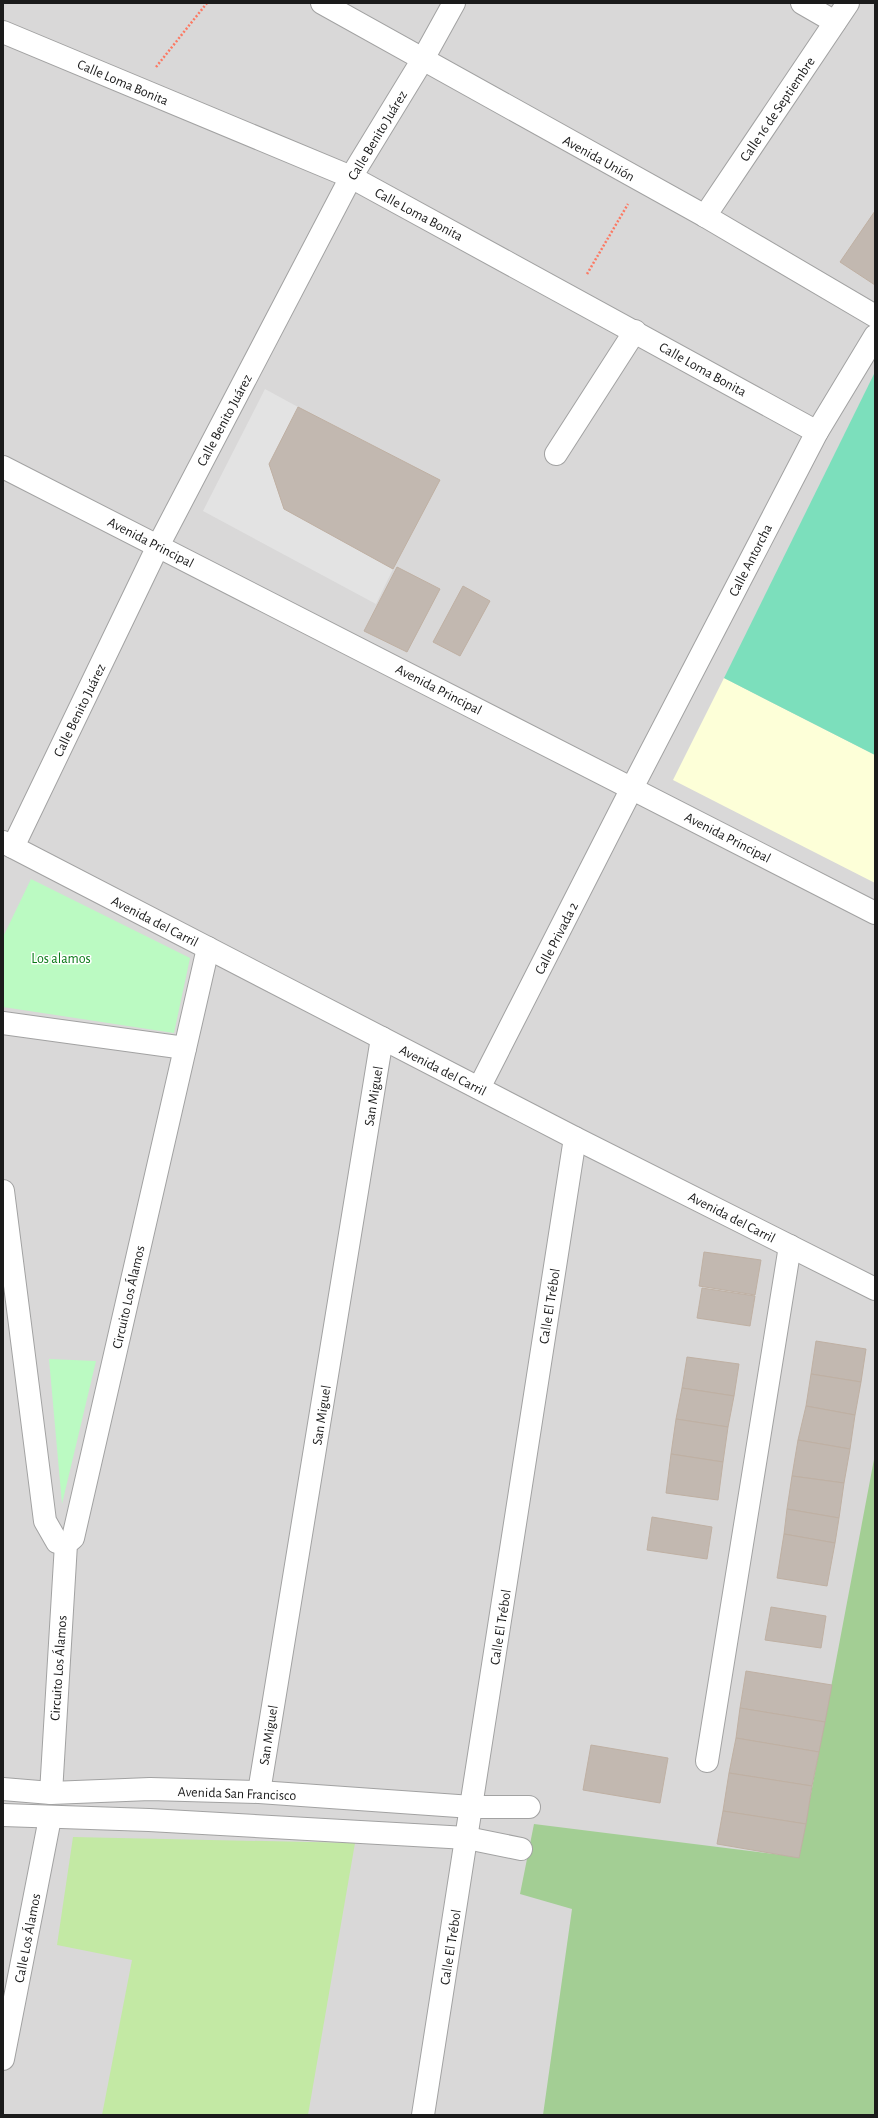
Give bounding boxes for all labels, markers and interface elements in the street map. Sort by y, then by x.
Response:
street label: Calle 16 de Septiembre [738,55,818,164]
street label: Calle Loma Bonita [75,57,171,109]
street label: Calle Benito Juárez [346,88,410,183]
street label: Avenida Unión [560,133,637,184]
street label: Calle Loma Bonita [372,186,465,244]
street label: Calle Loma Bonita [657,340,749,400]
street label: Calle Benito Juárez [195,372,255,469]
street label: Avenida Principal [105,515,196,571]
street label: Calle Antorcha [727,521,775,599]
street label: Calle Benito Juárez [51,661,109,759]
street label: Avenida Principal [393,662,484,718]
street label: Avenida Principal [682,810,773,866]
street label: Avenida del Carril [109,894,200,950]
street label: Calle Privada 2 [533,900,581,977]
park label: Los alamos [31,952,91,966]
street label: Avenida del Carril [397,1043,488,1099]
street label: San Miguel [362,1065,386,1127]
street label: Avenida del Carril [686,1190,777,1246]
street label: Circuito Los Álamos [107,1243,148,1350]
street label: Calle El Trébol [537,1267,563,1345]
street label: San Miguel [310,1384,334,1446]
street label: Calle El Trébol [488,1588,514,1666]
street label: Circuito Los Álamos [45,1615,70,1721]
street label: San Miguel [257,1704,281,1766]
street label: Avenida San Francisco [177,1785,297,1803]
street label: Calle Los Álamos [10,1892,43,1984]
street label: Calle El Trébol [438,1908,464,1986]

